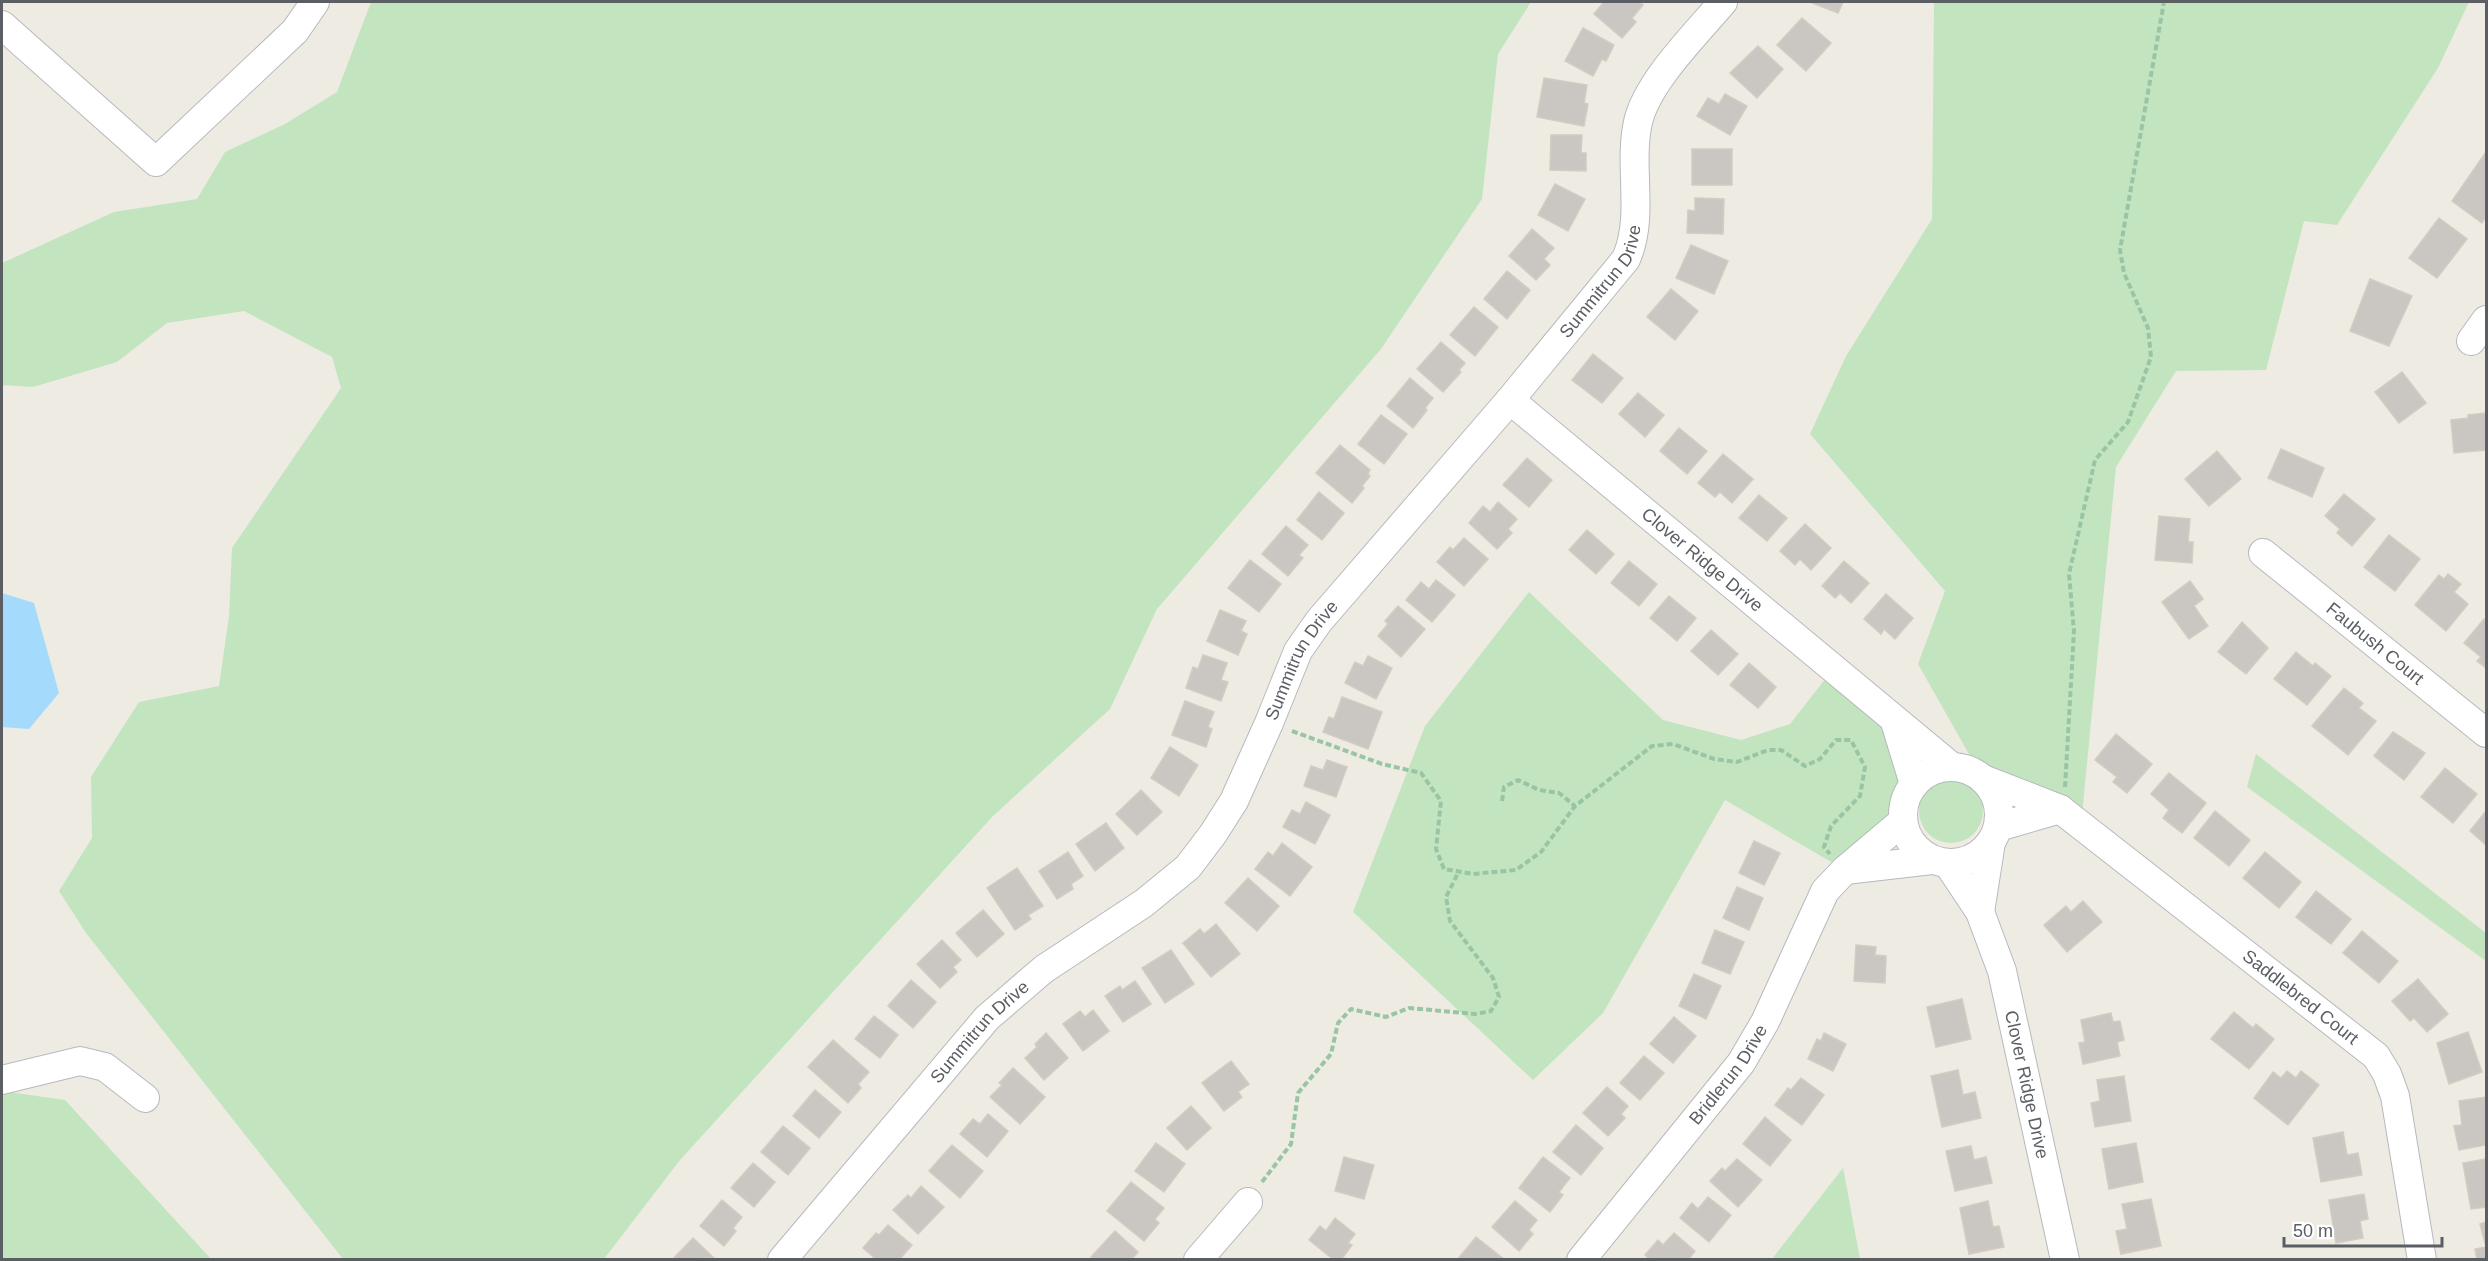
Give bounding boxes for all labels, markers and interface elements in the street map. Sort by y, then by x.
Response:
street label: Summitrun Drive [1555,224,1645,342]
street label: Clover Ridge Drive [1638,504,1767,616]
street label: Summitrun Drive [1261,596,1342,723]
street label: Faubush Court [2322,598,2428,689]
street label: Saddlebred Court [2239,946,2362,1048]
street label: Summitrun Drive [926,977,1033,1087]
street label: Clover Ridge Drive [2001,1009,2053,1161]
street label: Bridlerun Drive [1685,1021,1771,1129]
scale bar [2284,1210,2442,1248]
text: 50 m [2293,1221,2333,1241]

